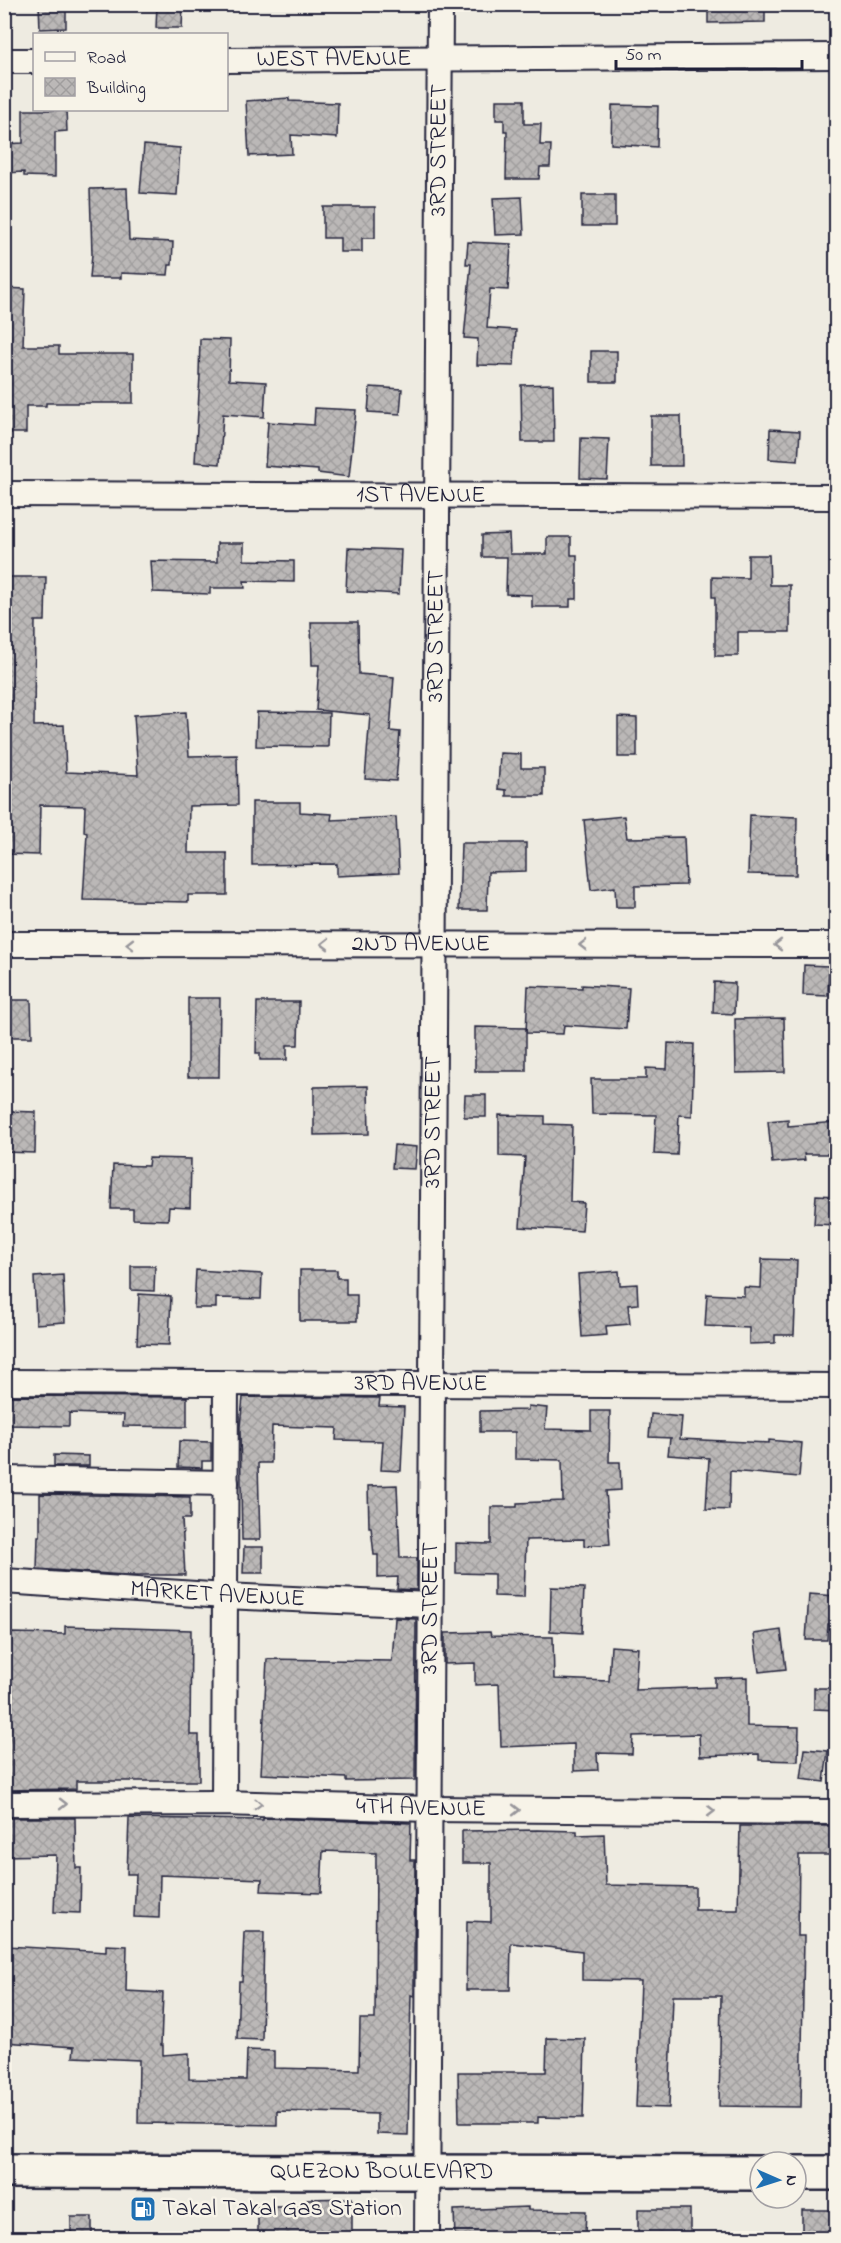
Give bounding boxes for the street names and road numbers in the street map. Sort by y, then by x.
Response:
street label: WEST AVENUE [256,41,412,77]
street label: 3RD STREET [421,84,457,216]
street label: 1ST AVENUE [356,478,486,513]
street label: 3RD STREET [418,570,454,702]
street label: 2ND AVENUE [352,927,490,962]
street label: 3RD STREET [416,1056,451,1188]
street label: 3RD AVENUE [354,1366,488,1402]
street label: 3RD STREET [413,1542,449,1674]
street label: MARKET AVENUE [129,1572,306,1617]
street label: 4TH AVENUE [355,1789,486,1827]
street label: QUEZON BOULEVARD [270,2154,494,2190]

